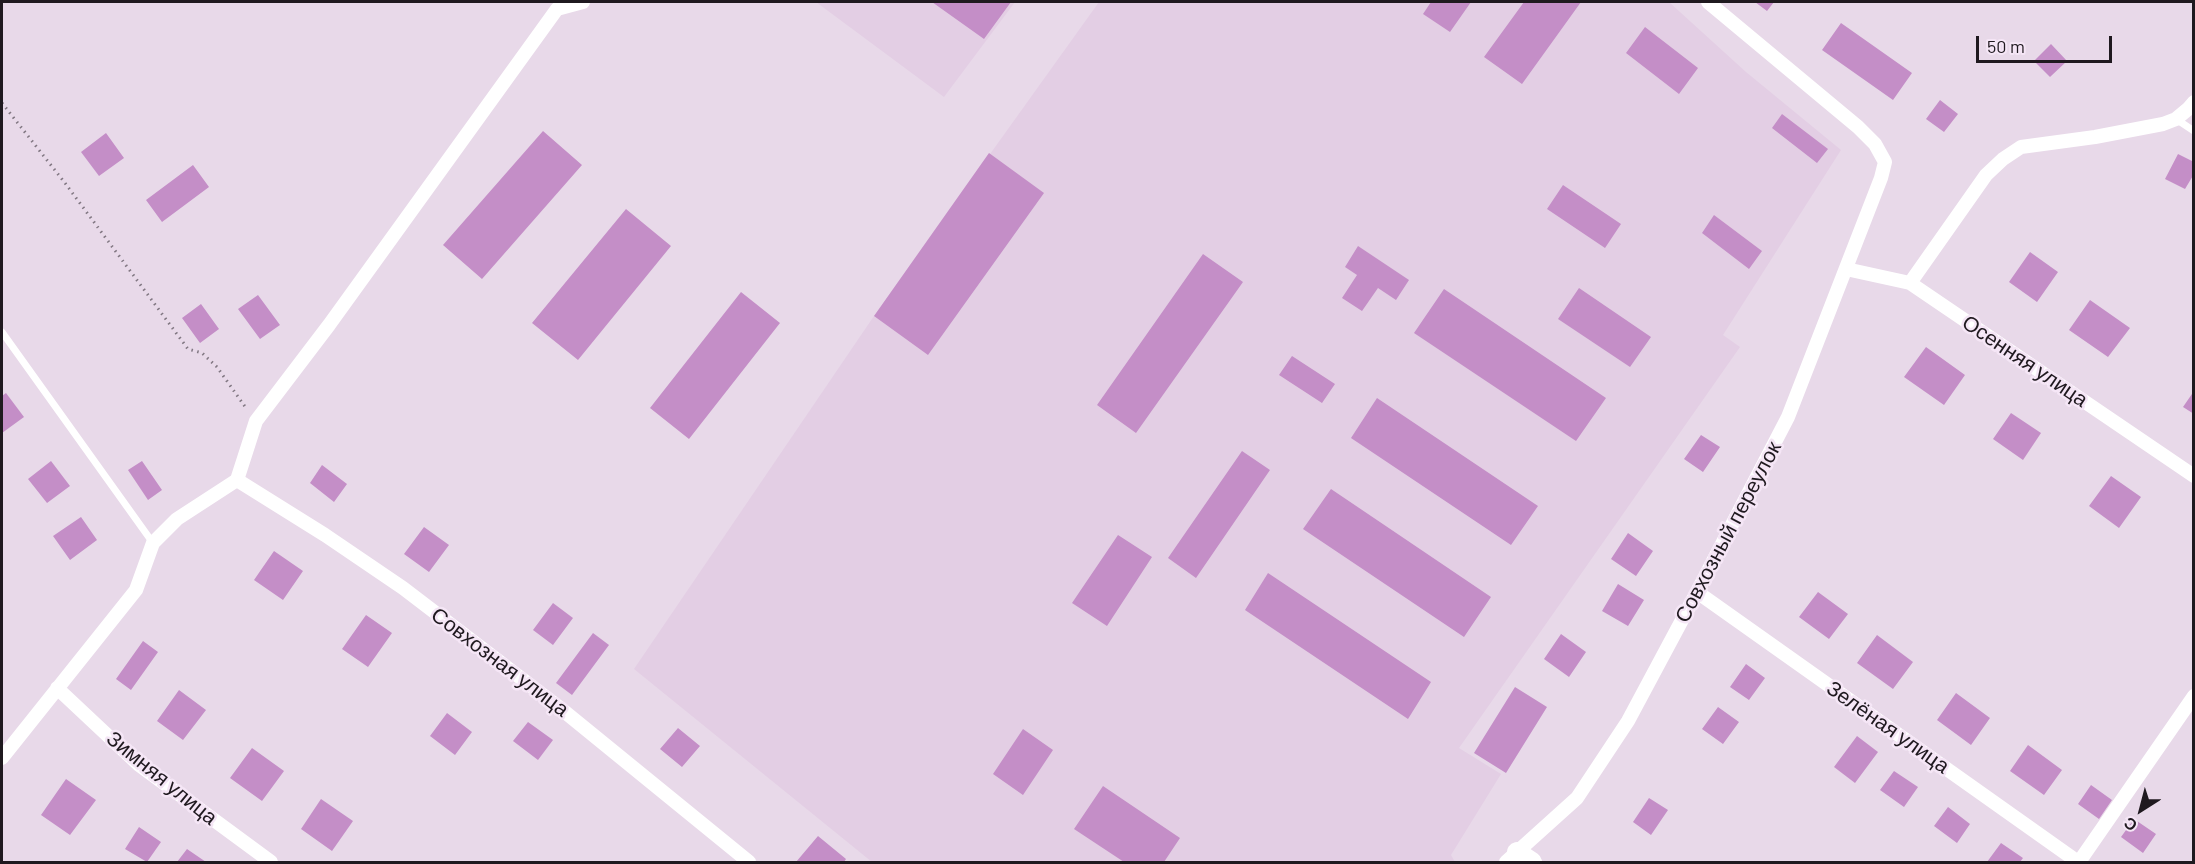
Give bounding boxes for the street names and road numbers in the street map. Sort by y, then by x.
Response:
street label: Осенняя улица [1957,310,2093,412]
street label: Совхозный переулок [1670,437,1786,627]
street label: Совхозная улица [426,602,574,722]
street label: Зелёная улица [1822,675,1954,779]
street label: Зимняя улица [102,726,222,830]

